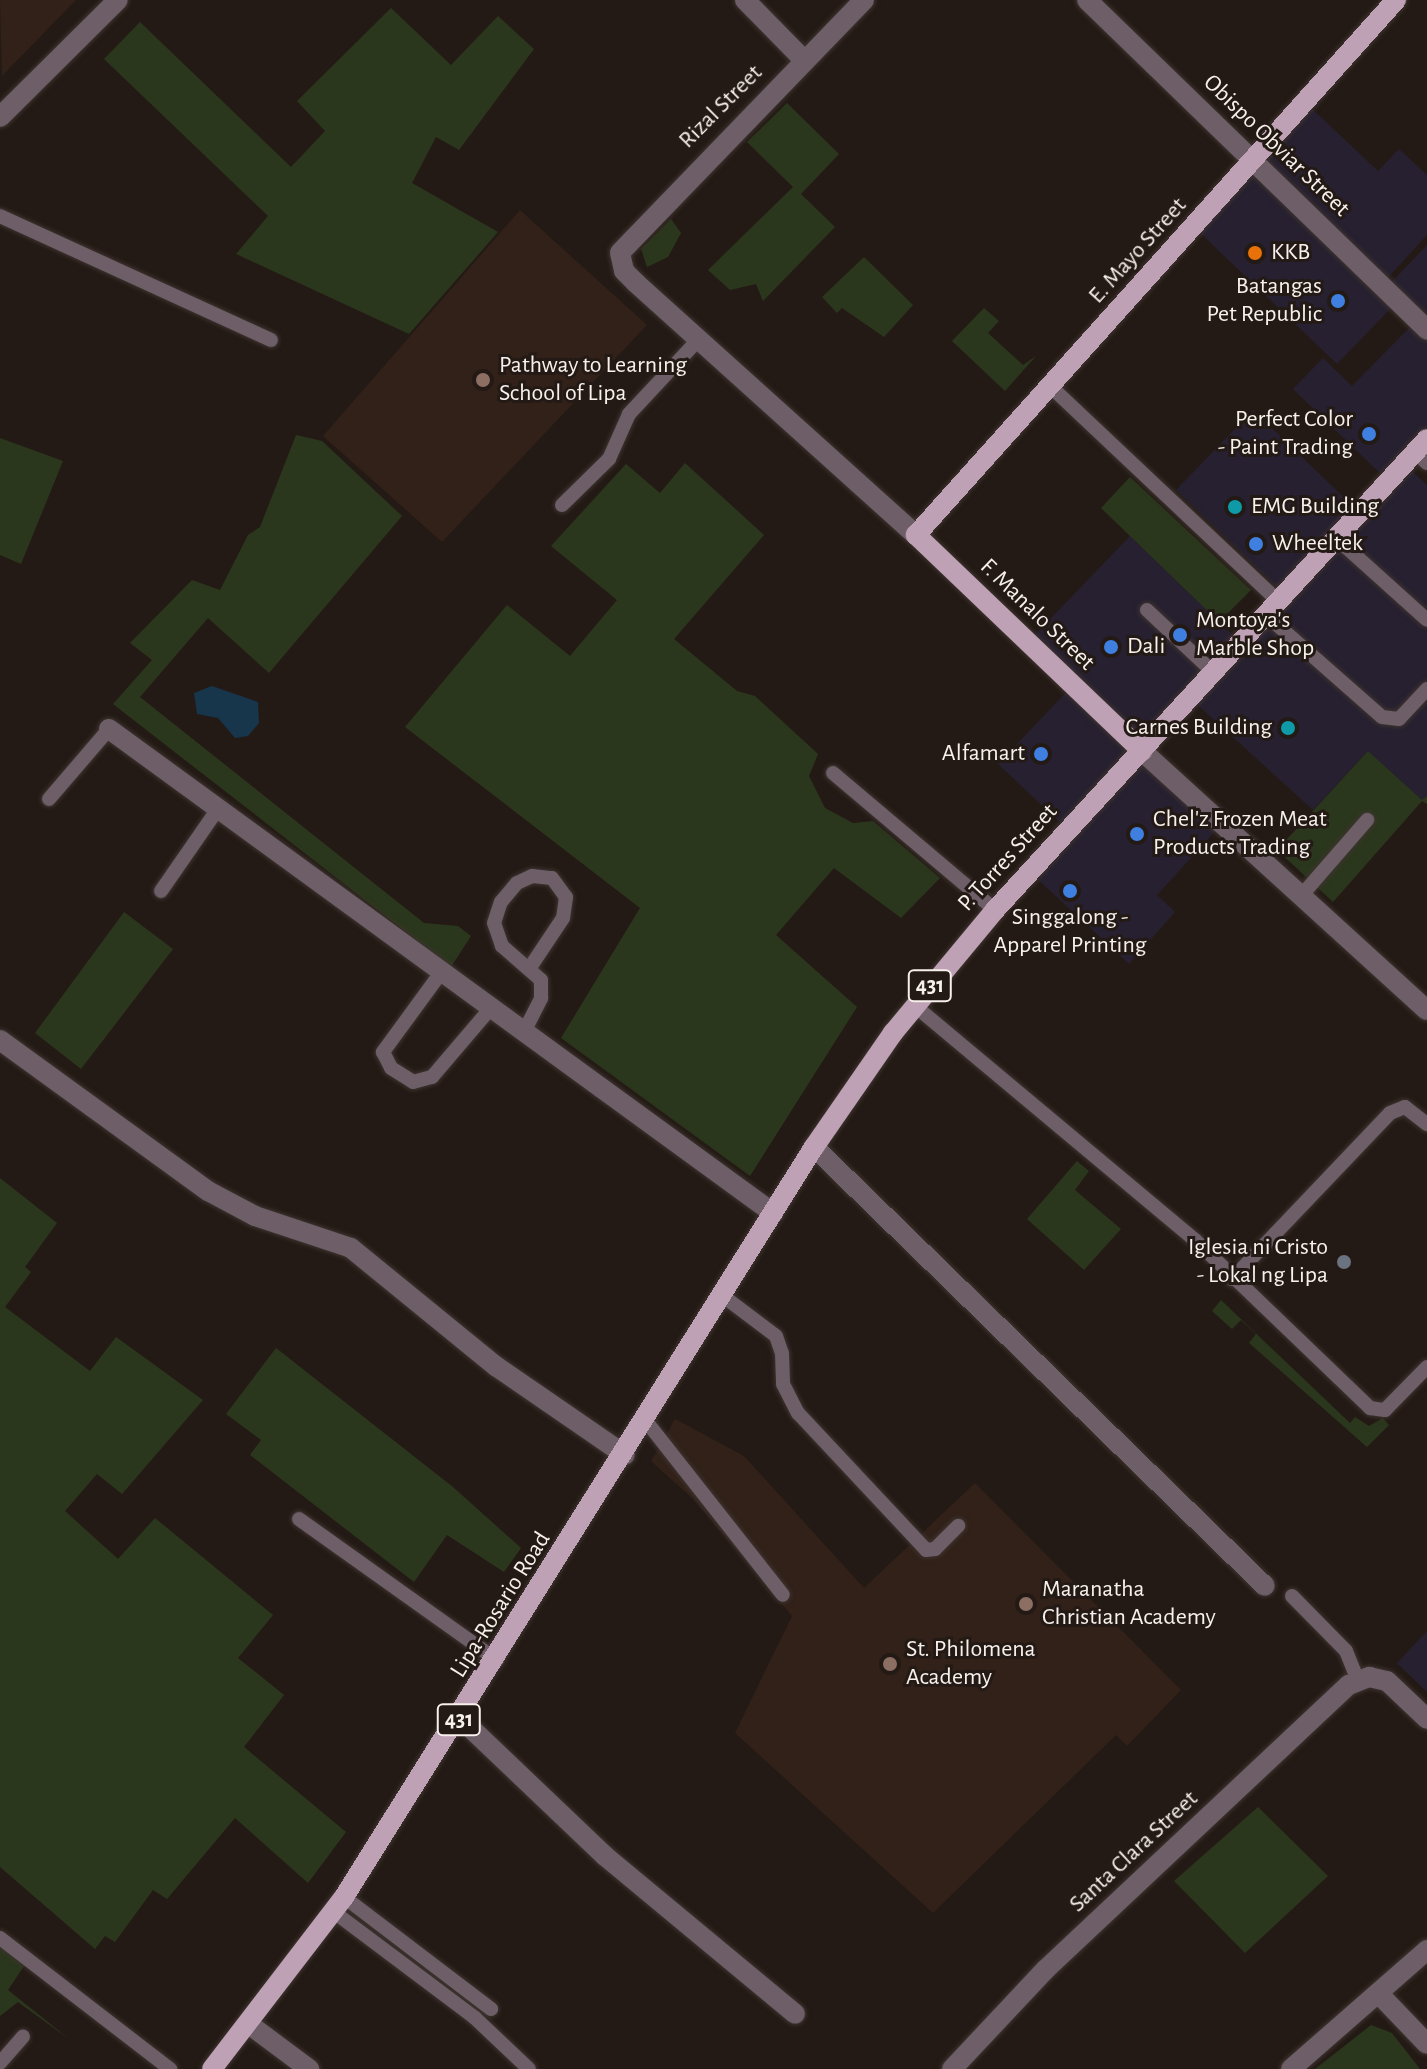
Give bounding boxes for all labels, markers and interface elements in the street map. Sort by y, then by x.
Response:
street label: Rizal Street [673,59,769,155]
street label: Obispo Obviar Street [1197,69,1355,223]
street label: E. Mayo Street [1083,192,1193,310]
place label: KKB [1271,239,1310,267]
marker: KKB [1246,244,1264,262]
place label: Batangas Pet Republic [1207,273,1322,329]
marker: Batangas Pet Republic [1329,292,1347,310]
place label: Pathway to Learning School of Lipa [499,352,687,408]
marker: Pathway to Learning School of Lipa [474,371,492,389]
place label: Perfect Color - Paint Trading [1218,406,1353,462]
marker: Perfect Color - Paint Trading [1360,425,1378,443]
place label: EMG Building [1251,493,1379,521]
marker: EMG Building [1226,498,1244,516]
place label: Wheeltek [1272,530,1363,558]
marker: Wheeltek [1247,535,1265,553]
street label: F. Manalo Street [974,553,1100,677]
place label: Montoya's Marble Shop [1196,607,1314,663]
marker: Montoya's Marble Shop [1171,626,1189,644]
place label: Dali [1127,633,1165,661]
marker: Dali [1102,638,1120,656]
place label: Carnes Building [1125,714,1272,742]
marker: Carnes Building [1279,719,1297,737]
place label: Alfamart [942,740,1025,768]
marker: Alfamart [1032,745,1050,763]
street label: P. Torres Street [952,798,1064,918]
place label: Chel'z Frozen Meat Products Trading [1153,806,1327,862]
marker: Chel'z Frozen Meat Products Trading [1128,825,1146,843]
marker: Singgalong - Apparel Printing [1061,882,1079,900]
place label: Singgalong - Apparel Printing [994,904,1146,960]
road number: 431 [906,968,954,1004]
place label: Iglesia ni Cristo - Lokal ng Lipa [1188,1234,1328,1290]
marker: Iglesia ni Cristo - Lokal ng Lipa [1335,1253,1353,1271]
street label: Lipa-Rosario Road [445,1527,557,1683]
place label: Maranatha Christian Academy [1042,1576,1216,1632]
marker: Maranatha Christian Academy [1017,1595,1035,1613]
place label: St. Philomena Academy [906,1636,1036,1692]
marker: St. Philomena Academy [881,1655,899,1673]
road number: 431 [435,1702,483,1738]
street label: Santa Clara Street [1064,1785,1204,1919]

